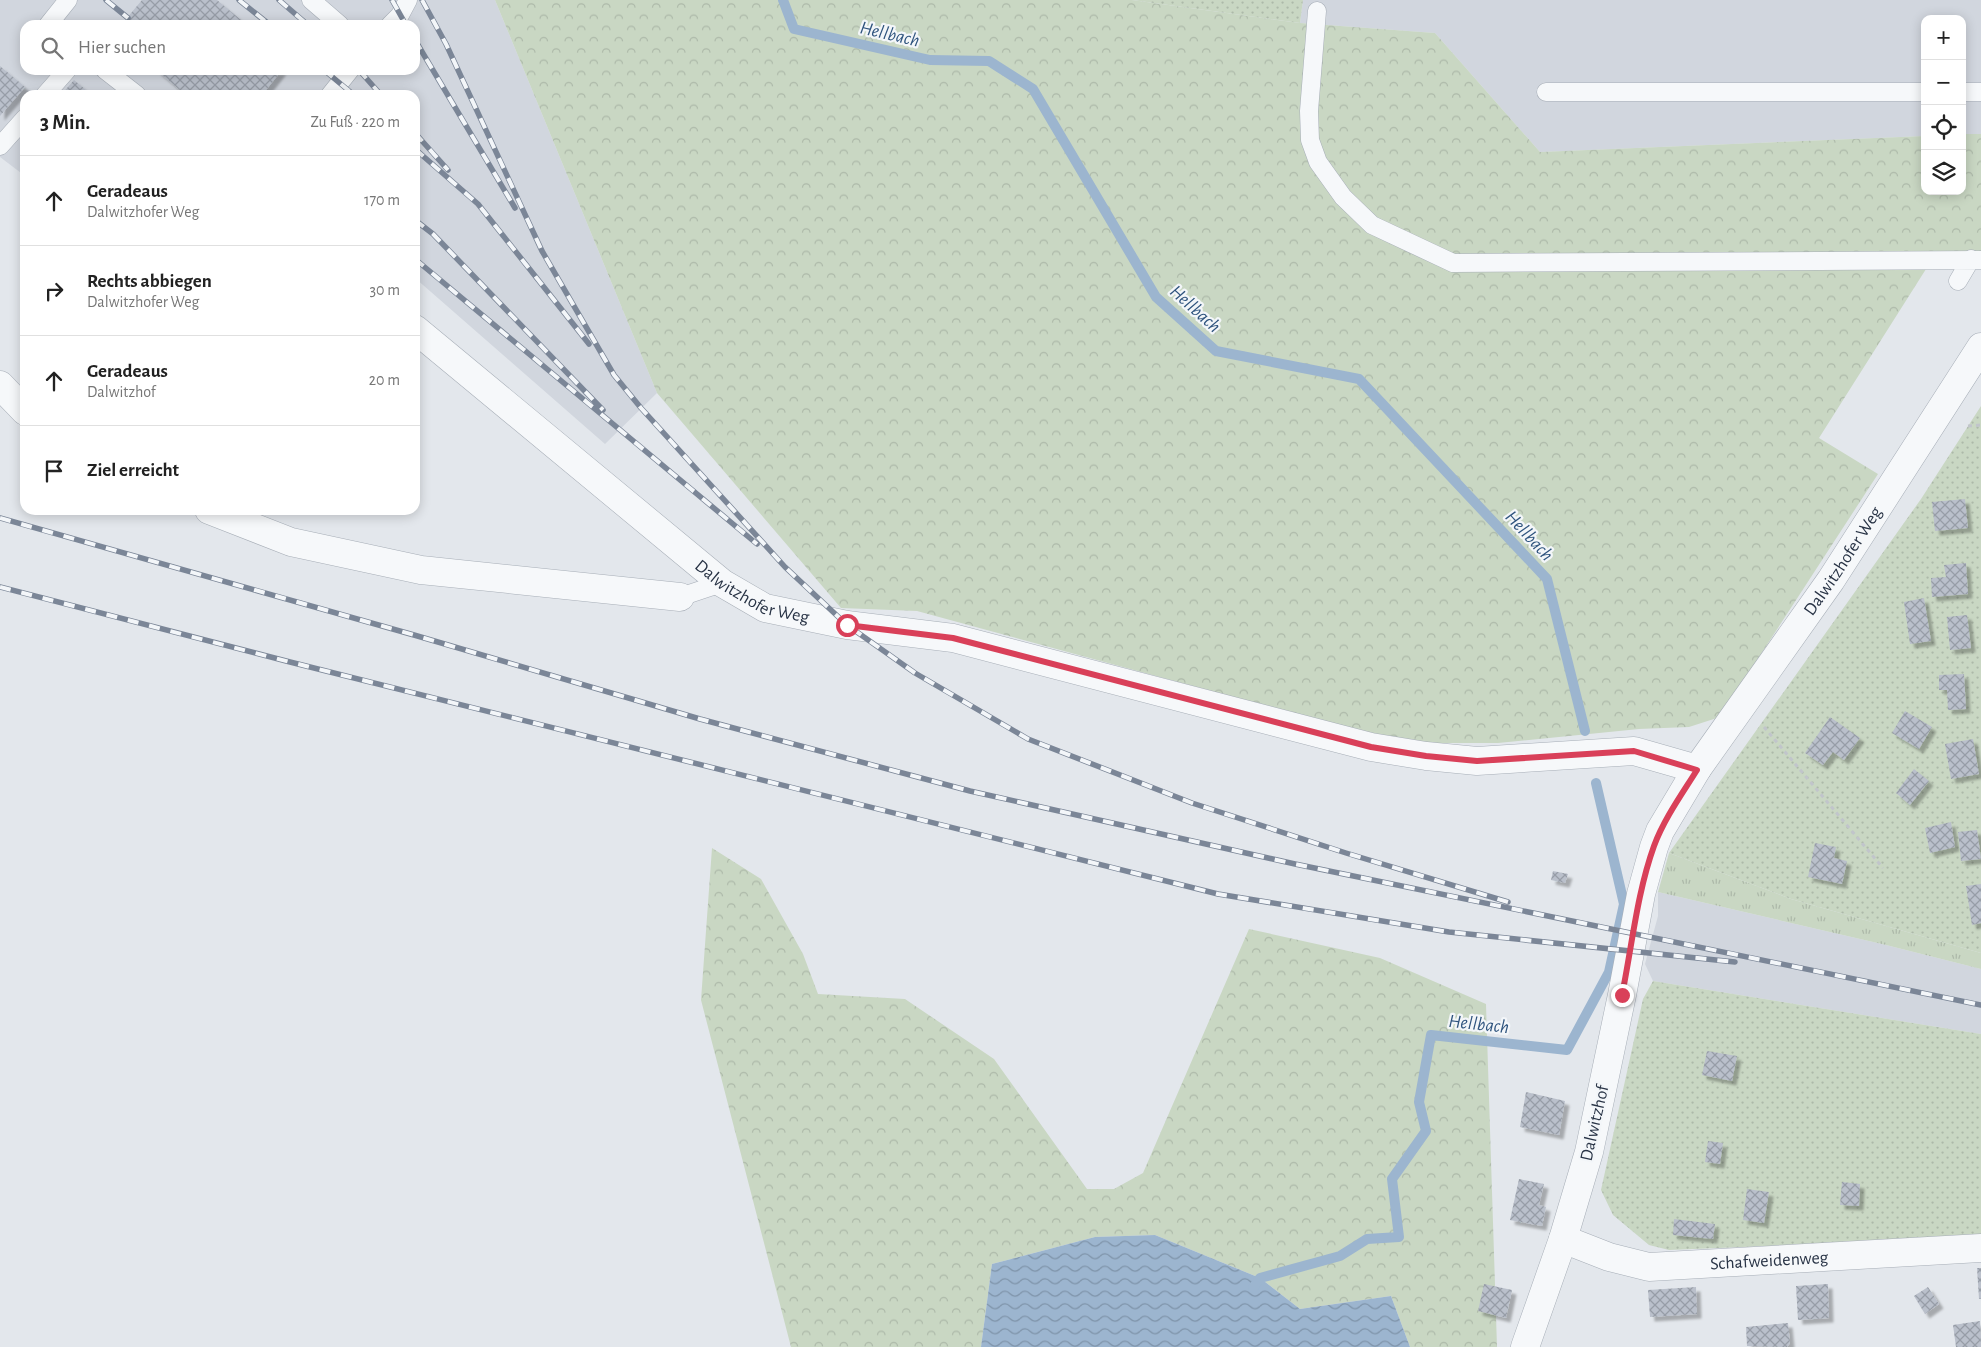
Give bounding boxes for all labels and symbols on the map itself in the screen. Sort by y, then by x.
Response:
water label: Hellbach [858,18,921,51]
water label: Hellbach [1166,282,1224,336]
street label: Dalwitzhofer Weg [1801,504,1886,619]
water label: Hellbach [1501,507,1557,565]
street label: Dalwitzhofer Weg [691,557,811,627]
route start [836,614,859,637]
route end [1611,984,1634,1007]
water label: Hellbach [1448,1012,1510,1037]
street label: Dalwitzhof [1578,1082,1613,1163]
street label: Schafweidenweg [1710,1249,1829,1273]

